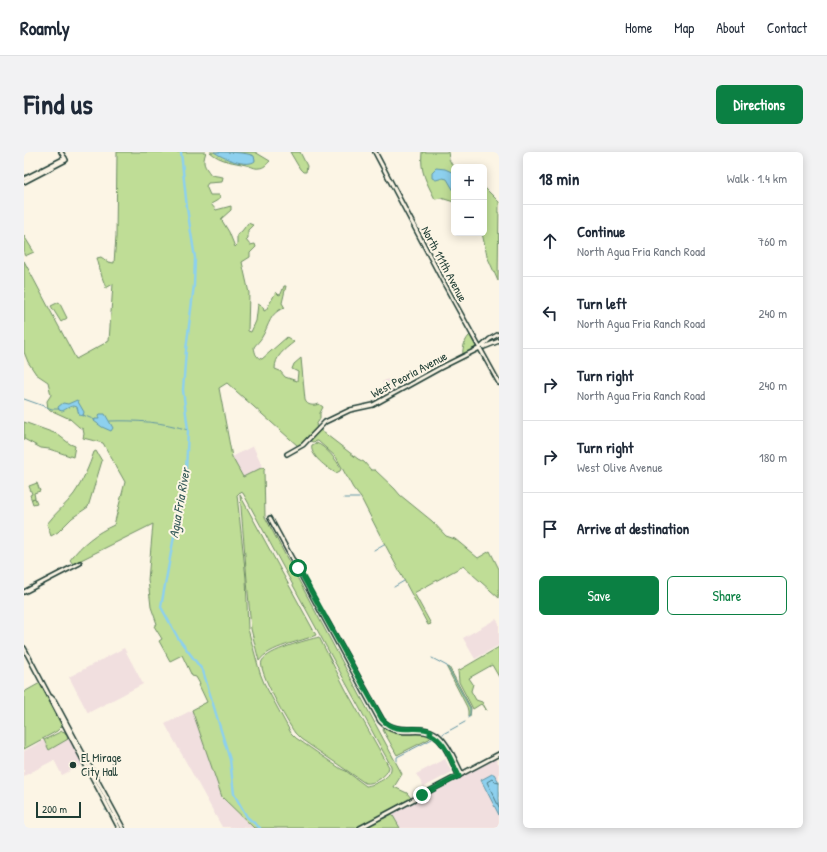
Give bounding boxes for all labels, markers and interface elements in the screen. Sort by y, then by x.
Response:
text: Roamly [20,15,70,41]
text: Home [625,18,652,37]
text: Map [674,18,694,37]
text: About [716,18,745,37]
text: Contact [767,18,807,37]
text: Find us [24,85,93,123]
button: Directions [716,85,803,124]
map controls [451,164,487,236]
button: + [451,164,487,200]
text: 18 min [539,167,580,190]
text: Walk · 1.4 km [727,169,787,187]
button: − [451,200,487,236]
text: Continue [577,221,625,242]
street label: North 111th Avenue [417,223,472,305]
icon: ahead [539,230,561,252]
text: 760 m [758,232,787,250]
text: North Agua Fria Ranch Road [577,242,705,260]
text: Turn left [577,293,627,314]
icon: left [539,302,561,324]
text: 240 m [758,304,787,322]
text: North Agua Fria Ranch Road [577,314,705,332]
street label: West Peoria Avenue [368,347,450,402]
text: Turn right [577,365,633,386]
icon: right [539,374,561,396]
text: 240 m [758,376,787,394]
text: North Agua Fria Ranch Road [577,386,705,404]
text: Turn right [577,437,633,458]
icon: right [539,446,561,468]
text: 180 m [759,448,787,466]
text: West Olive Avenue [577,458,663,476]
water label: Agua Fria River [164,465,195,539]
icon: arrive [539,518,561,540]
text: Arrive at destination [577,518,689,539]
route start [289,559,307,577]
button: Save [539,576,659,615]
button: Share [667,576,787,615]
place label: El Mirage City Hall [81,749,122,780]
marker: El Mirage City Hall [68,760,78,770]
route end [413,786,431,804]
scale bar [36,800,81,819]
text: 200 m [42,802,67,816]

